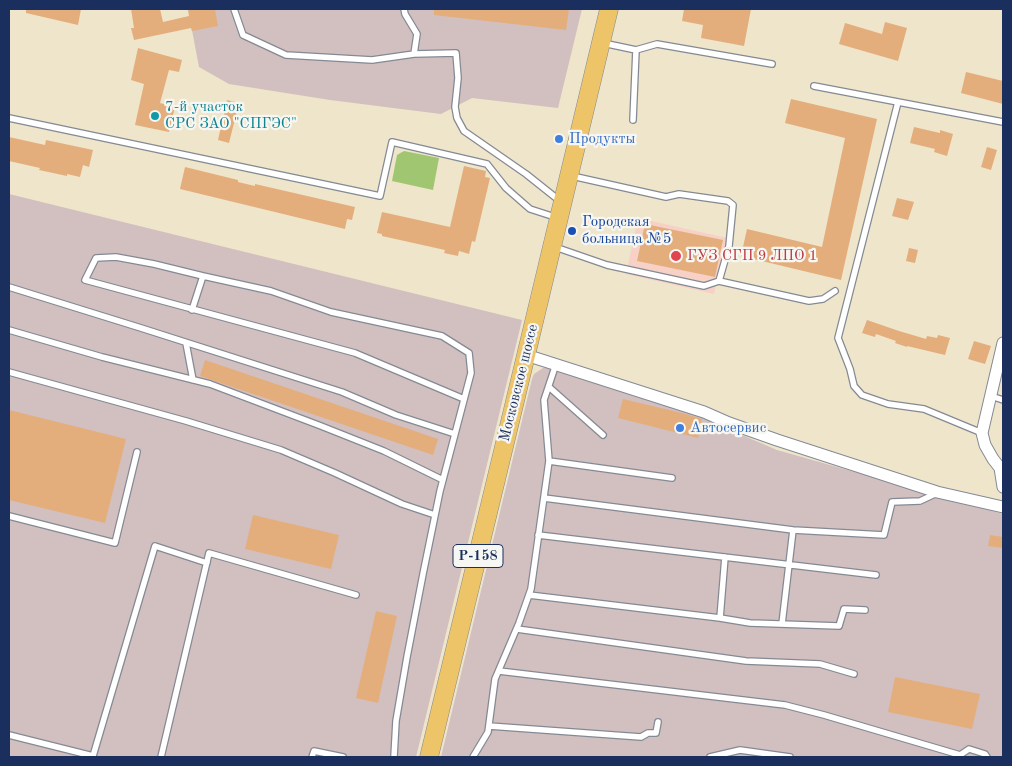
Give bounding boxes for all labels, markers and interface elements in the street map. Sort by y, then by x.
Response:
place label: 7-й участок СРС ЗАО "СПГЭС" [165,98,297,133]
marker: 7-й участок СРС ЗАО "СПГЭС" [149,110,161,122]
place label: Продукты [569,130,635,148]
marker: Продукты [553,133,565,145]
place label: Городская больница №5 [582,213,671,248]
marker: Городская больница №5 [566,225,578,237]
place label: ГУЗ СГП 9 ЛПО 1 [687,247,817,265]
marker: ГУЗ СГП 9 ЛПО 1 [669,249,683,263]
street label: Московское шоссе [496,323,542,443]
place label: Автосервис [690,419,766,437]
marker: Автосервис [674,422,686,434]
road number: Р-158 [453,544,503,568]

